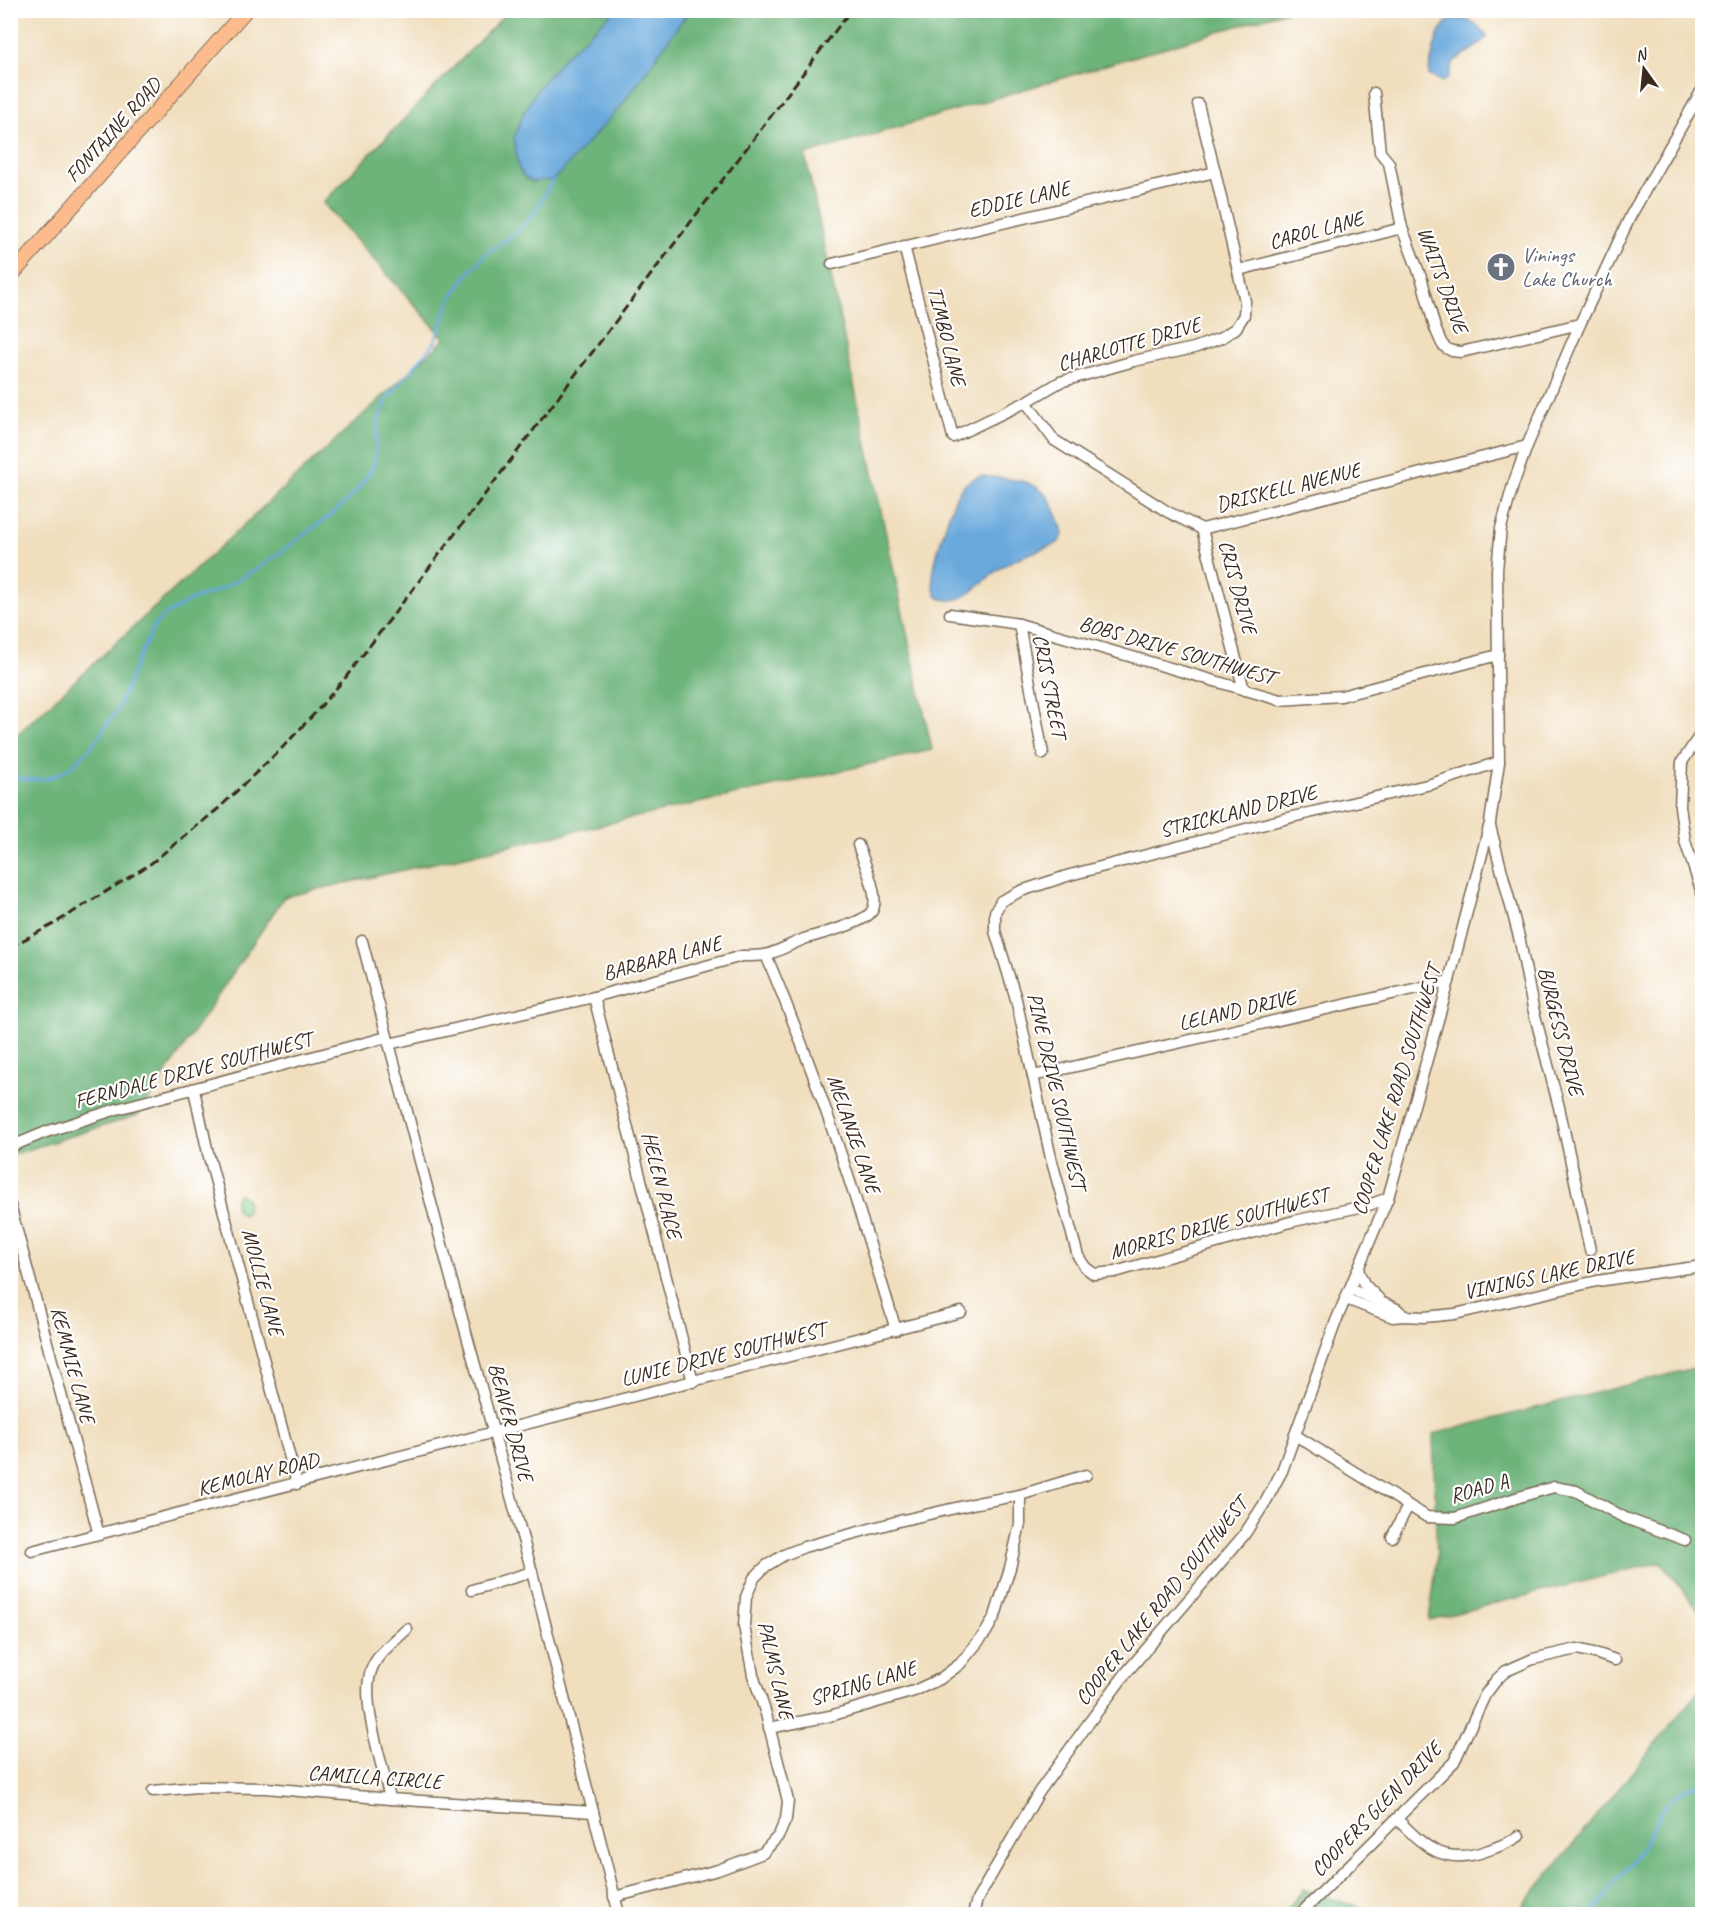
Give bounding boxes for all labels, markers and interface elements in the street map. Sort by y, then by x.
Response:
north arrow [1614,39,1674,99]
text: N [1633,44,1651,66]
street label: FONTAINE ROAD [59,71,168,188]
street label: EDDIE LANE [966,174,1075,223]
street label: CAROL LANE [1266,204,1369,255]
street label: WAITS DRIVE [1412,223,1475,339]
place label: Vinings Lake Church [1522,242,1613,292]
church icon: Vinings Lake Church [1485,251,1517,283]
street label: TIMBO LANE [922,284,973,391]
street label: CHARLOTTE DRIVE [1055,311,1206,377]
street label: DRISKELL AVENUE [1213,456,1365,517]
street label: CRIS DRIVE [1213,537,1264,639]
street label: BOBS DRIVE SOUTHWEST [1076,610,1283,692]
street label: CRIS STREET [1027,632,1074,744]
street label: STRICKLAND DRIVE [1157,778,1322,843]
street label: BARBARA LANE [600,929,727,986]
street label: COOPER LAKE ROAD SOUTHWEST [1346,958,1448,1218]
street label: BURGESS DRIVE [1532,964,1590,1101]
street label: LELAND DRIVE [1176,983,1301,1036]
street label: PINE DRIVE SOUTHWEST [1022,990,1093,1197]
street label: FERNDALE DRIVE SOUTHWEST [72,1024,320,1114]
street label: MELANIE LANE [821,1071,887,1199]
street label: HELEN PLACE [636,1129,688,1244]
street label: MORRIS DRIVE SOUTHWEST [1107,1180,1335,1265]
street label: MOLLIE LANE [236,1226,290,1341]
street label: VININGS LAKE DRIVE [1461,1243,1639,1305]
street label: KEMMIE LANE [45,1304,102,1428]
street label: LUNIE DRIVE SOUTHWEST [618,1315,833,1392]
street label: BEAVER DRIVE [483,1360,540,1486]
street label: KEMOLAY ROAD [195,1446,323,1502]
street label: ROAD A [1447,1467,1512,1509]
street label: COOPER LAKE ROAD SOUTHWEST [1069,1488,1256,1710]
street label: PALMS LANE [752,1618,800,1724]
street label: SPRING LANE [806,1654,922,1712]
street label: COOPERS GLEN DRIVE [1305,1734,1449,1882]
street label: CAMILLA CIRCLE [307,1759,445,1795]

